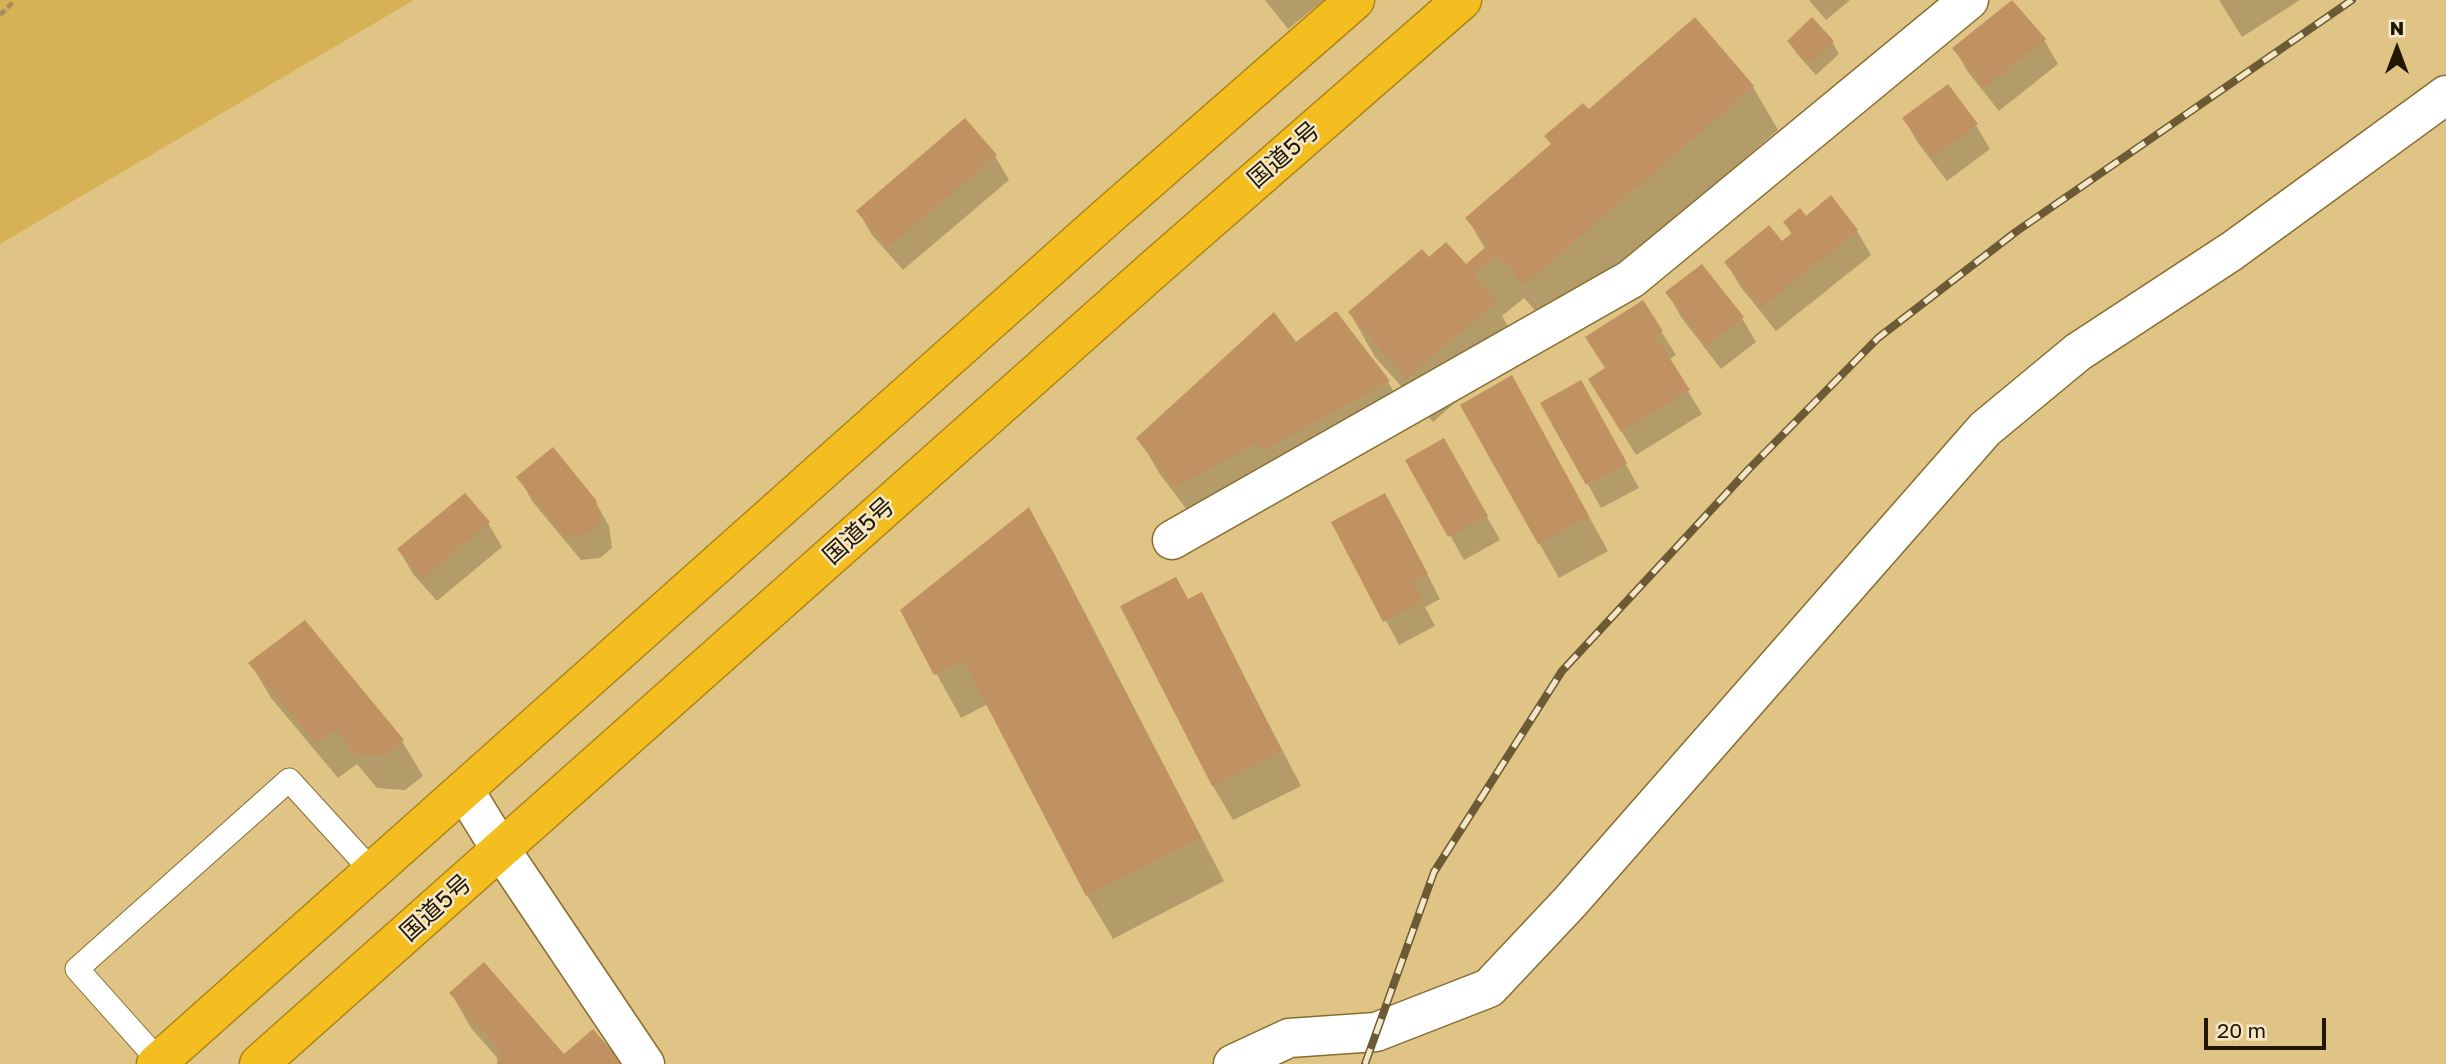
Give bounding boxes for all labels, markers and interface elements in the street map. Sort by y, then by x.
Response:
north arrow [2362,14,2432,84]
text: N [2390,16,2404,39]
street label: 国道5号 [1242,116,1326,194]
street label: 国道5号 [817,492,901,570]
street label: 国道5号 [394,869,478,947]
scale bar [2208,1004,2330,1048]
text: 20 m [2217,1017,2266,1043]

